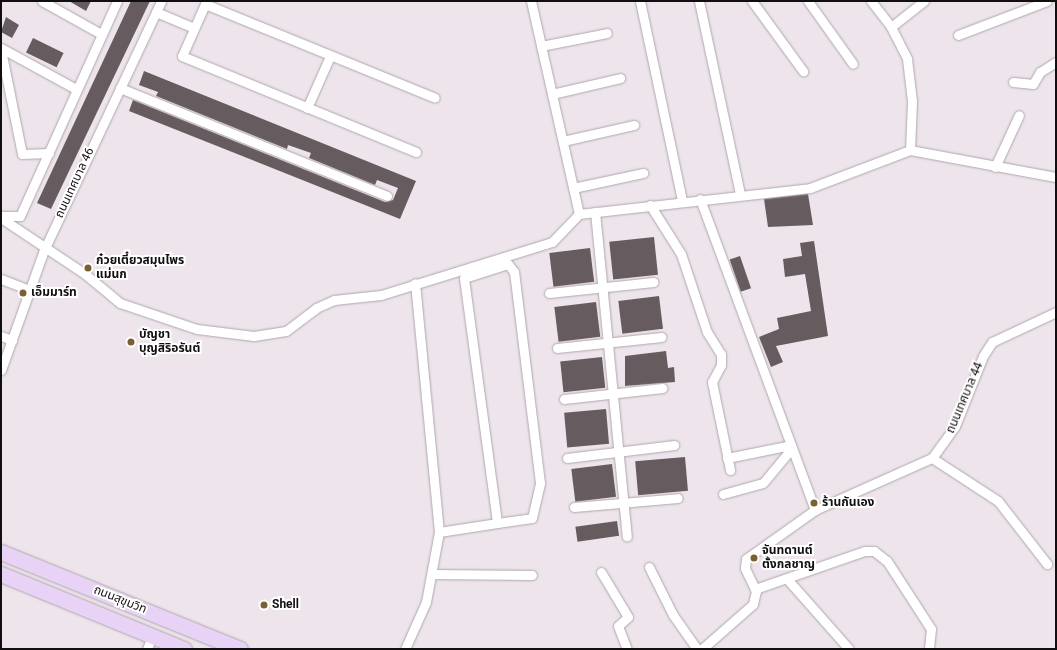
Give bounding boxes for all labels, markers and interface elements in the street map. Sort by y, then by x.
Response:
street label: ถนนเทศบาล 46 [52,146,98,220]
place label: ก๋วยเตี๋ยวสมุนไพร แม่นก [96,254,184,282]
marker: ก๋วยเตี๋ยวสมุนไพร แม่นก [83,263,93,273]
place label: เอ็มมาร์ท [31,286,77,300]
marker: เอ็มมาร์ท [18,288,28,298]
place label: บัญชา บุญสิริอรันต์ [139,328,200,356]
marker: บัญชา บุญสิริอรันต์ [126,337,136,347]
street label: ถนนเทศบาล 44 [944,360,986,436]
place label: ร้านกันเอง [822,496,874,510]
marker: ร้านกันเอง [809,498,819,508]
place label: จันทดานต์ ตั้งกลชาญ [762,544,815,572]
marker: จันทดานต์ ตั้งกลชาญ [749,553,759,563]
street label: ถนนสุขุมวิท [91,583,149,617]
place label: Shell [272,598,299,612]
marker: Shell [259,600,269,610]

